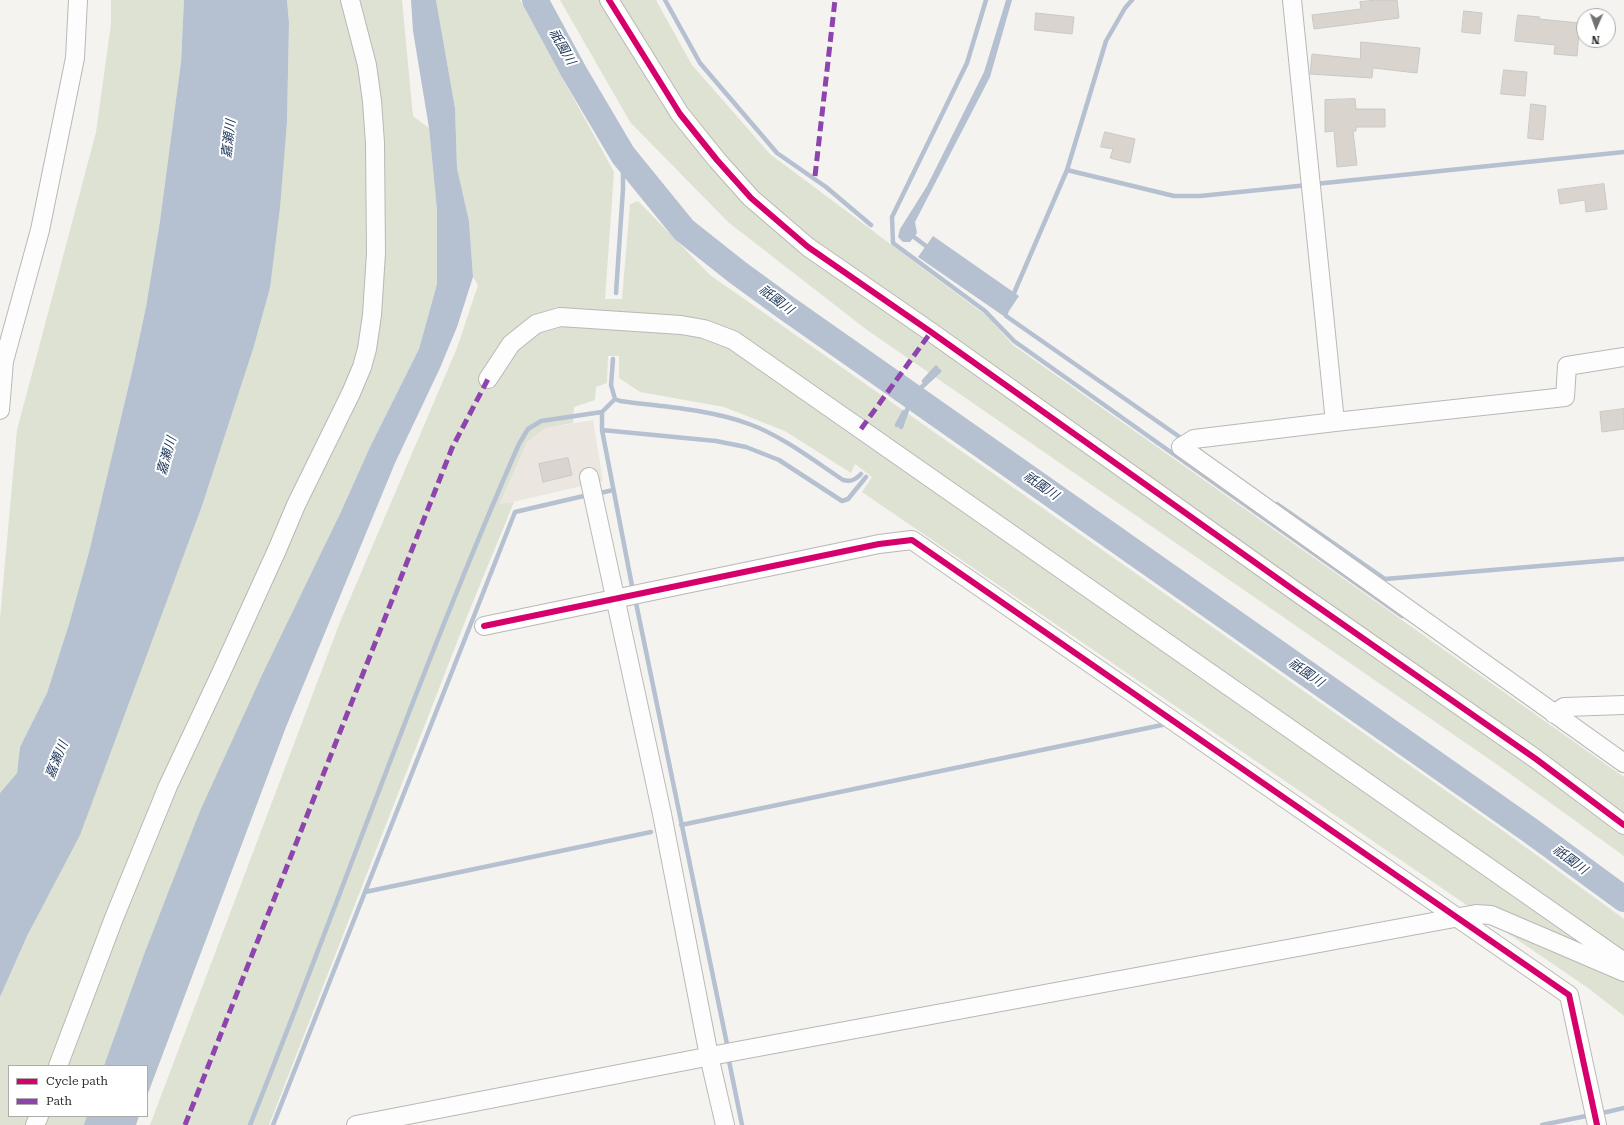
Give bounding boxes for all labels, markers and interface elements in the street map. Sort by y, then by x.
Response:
north arrow [1576,8,1616,48]
water label: 祇園川 [545,26,579,68]
text: N [1591,33,1600,46]
water label: 嘉瀬川 [219,119,239,159]
water label: 祇園川 [756,282,796,318]
water label: 嘉瀬川 [154,435,180,477]
water label: 祇園川 [1021,468,1061,504]
water label: 祇園川 [1286,655,1326,691]
water label: 嘉瀬川 [42,739,72,781]
water label: 祇園川 [1550,842,1590,878]
legend [8,1065,148,1117]
text: Cycle path [46,1074,108,1088]
text: Path [46,1094,72,1108]

